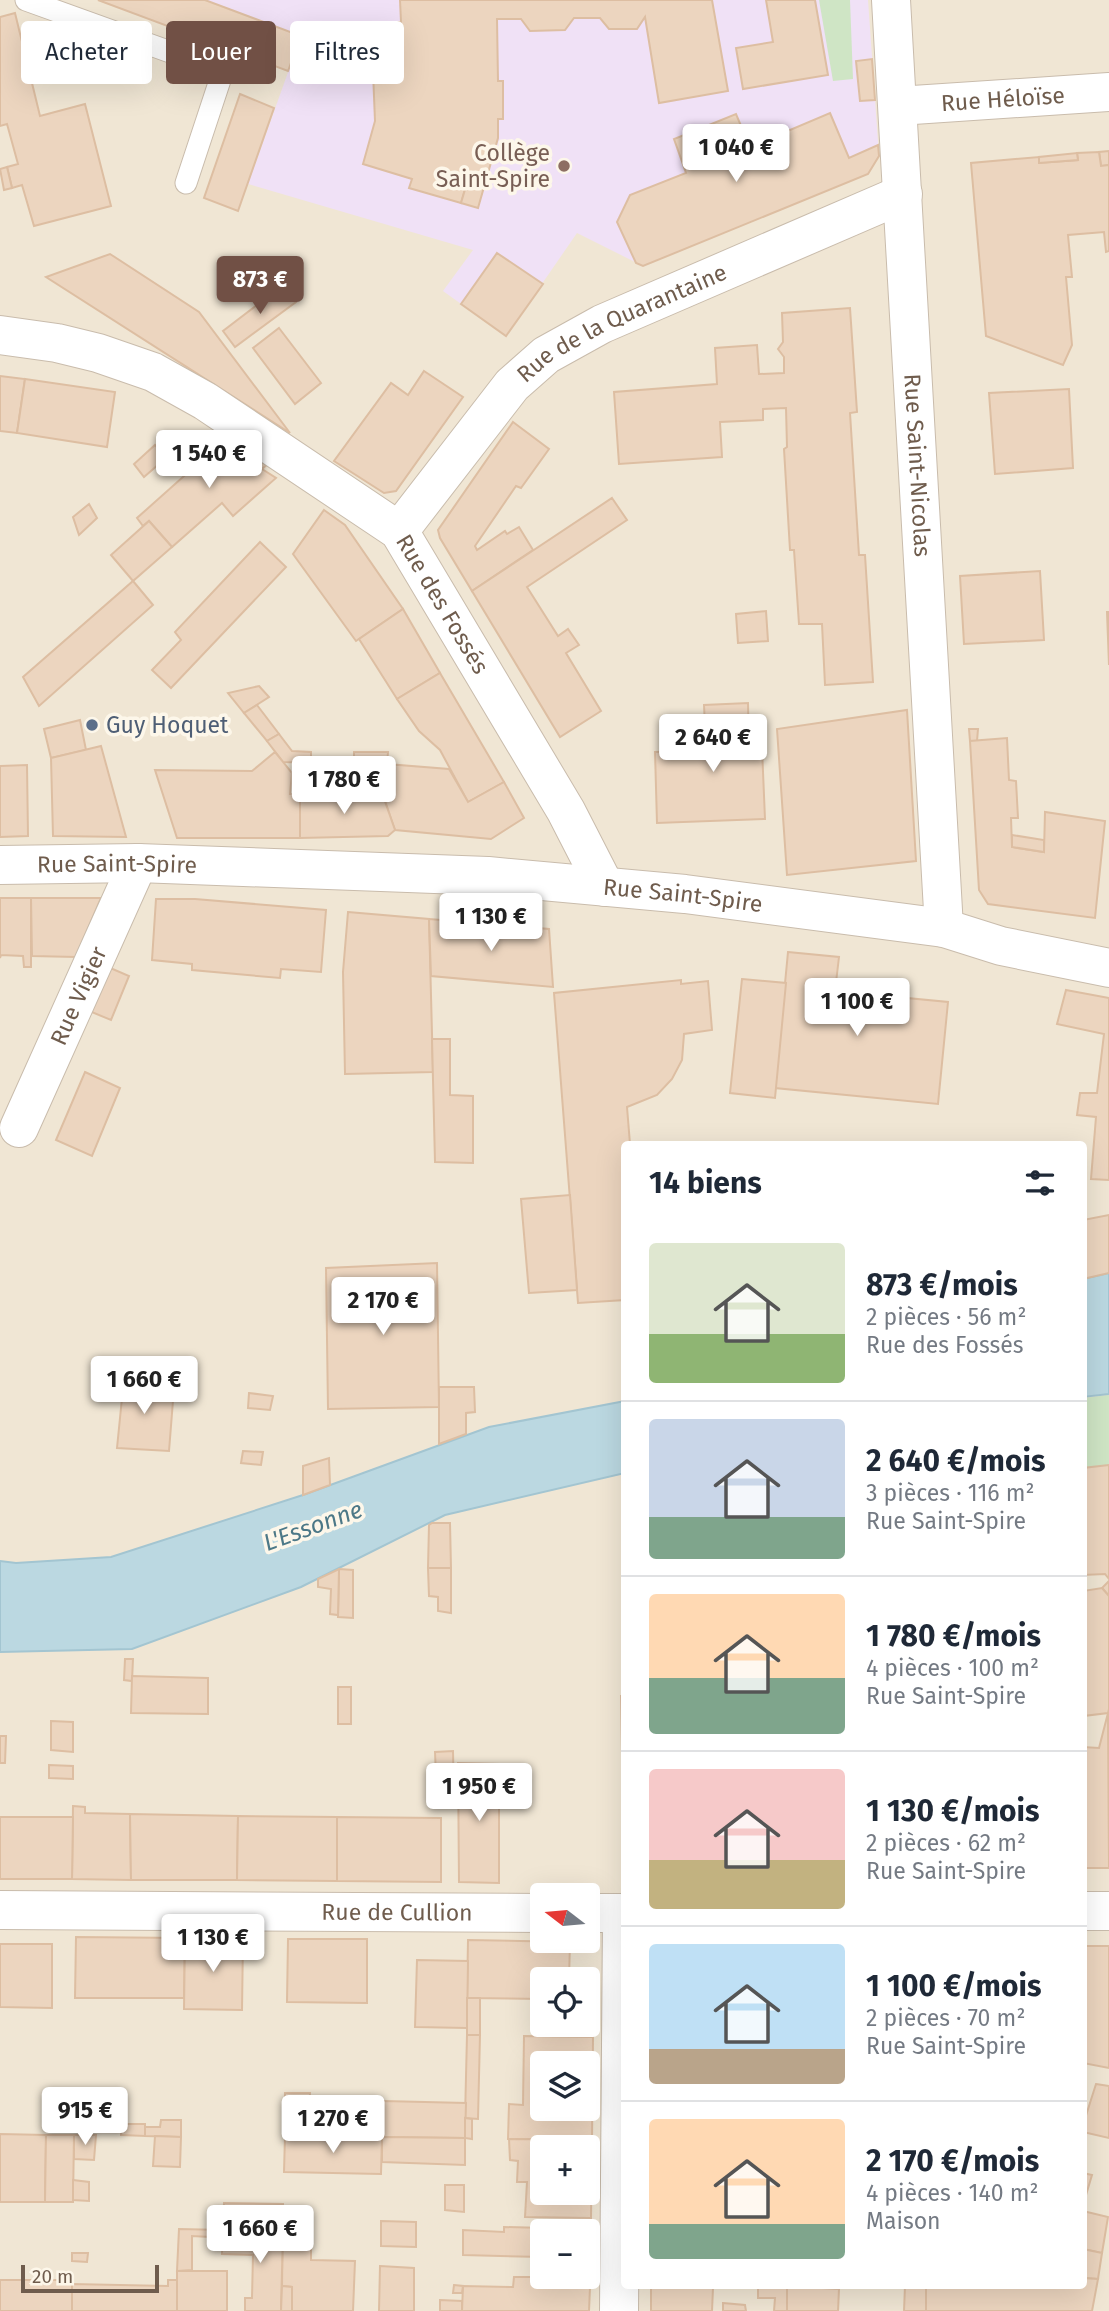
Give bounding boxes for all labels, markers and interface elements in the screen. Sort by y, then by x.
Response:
chip: Acheter [21,21,152,84]
chip: Louer [166,21,276,84]
chip: Filtres [290,21,404,84]
street label: Rue Héloïse [940,81,1066,117]
pin: 1 040 € [671,124,801,184]
text: 1 040 € [698,133,774,161]
place label: Collège Saint-Spire [436,139,550,193]
marker: Collège Saint-Spire [556,158,572,174]
pin: 873 € [211,256,309,316]
street label: Rue de la Quarantaine [511,258,731,388]
text: 873 € [233,265,287,293]
street label: Rue Saint-Nicolas [898,373,937,558]
pin: 1 540 € [144,430,274,490]
text: 1 540 € [172,439,246,467]
street label: Rue des Fossés [390,529,495,679]
place label: Guy Hoquet [106,711,229,739]
pin: 2 640 € [648,714,778,774]
marker: Guy Hoquet [84,717,100,733]
text: 2 640 € [675,723,751,751]
pin: 1 780 € [279,756,409,816]
text: 1 780 € [308,765,380,793]
street label: Rue Saint-Spire [37,849,198,879]
street label: Rue Saint-Spire [602,873,764,918]
pin: 1 130 € [426,894,556,953]
text: 1 130 € [455,902,527,930]
street label: Rue Vigier [44,942,113,1049]
pin: 1 100 € [792,978,922,1038]
text: 1 100 € [821,987,893,1015]
icon: filters [1021,1164,1059,1202]
text: 14 biens [649,1165,762,1201]
text: 873 €/mois [866,1267,1018,1303]
icon: home [705,1271,789,1355]
pin: 2 170 € [318,1278,448,1337]
text: 2 170 € [347,1286,419,1314]
text: 2 pièces · 56 m² [866,1303,1026,1331]
text: Rue des Fossés [866,1331,1024,1359]
pin: 1 660 € [79,1356,209,1416]
text: 1 660 € [107,1365,181,1393]
text: 2 640 €/mois [866,1443,1045,1479]
icon: home [705,1447,789,1531]
text: 3 pièces · 116 m² [866,1479,1035,1507]
water label: L'Essonne [260,1495,366,1557]
text: Rue Saint-Spire [866,1507,1026,1535]
text: 1 780 €/mois [866,1618,1041,1654]
icon: home [705,1622,789,1706]
text: 4 pièces · 100 m² [866,1654,1039,1682]
text: Rue Saint-Spire [866,1682,1026,1710]
pin: 1 950 € [414,1764,544,1823]
text: 1 950 € [442,1772,516,1800]
text: 1 130 €/mois [866,1793,1039,1829]
icon: home [705,1797,789,1881]
text: 2 pièces · 62 m² [866,1829,1026,1857]
text: Rue Saint-Spire [866,1857,1026,1885]
north arrow [530,1883,600,1953]
map controls [530,1883,600,2289]
street label: Rue de Cullion [321,1898,473,1927]
pin: 1 130 € [148,1914,278,1974]
text: 1 130 € [177,1923,249,1951]
button: locate [530,1967,600,2037]
text: 1 100 €/mois [866,1968,1041,2004]
icon: home [705,1972,789,2056]
text: 2 pièces · 70 m² [866,2004,1025,2032]
text: Rue Saint-Spire [866,2032,1026,2060]
button: layers [530,2051,600,2121]
pin: 915 € [36,2088,134,2147]
text: 915 € [58,2096,112,2124]
pin: 1 270 € [268,2096,398,2155]
text: 1 270 € [298,2104,368,2132]
button: + [530,2135,600,2205]
text: 2 170 €/mois [866,2143,1039,2179]
icon: home [705,2147,789,2231]
text: 4 pièces · 140 m² [866,2179,1038,2207]
pin: 1 660 € [195,2206,325,2265]
text: Maison [866,2207,941,2235]
text: 1 660 € [223,2214,297,2242]
button: − [530,2219,600,2289]
scale bar [21,2262,159,2294]
text: 20 m [32,2265,73,2288]

